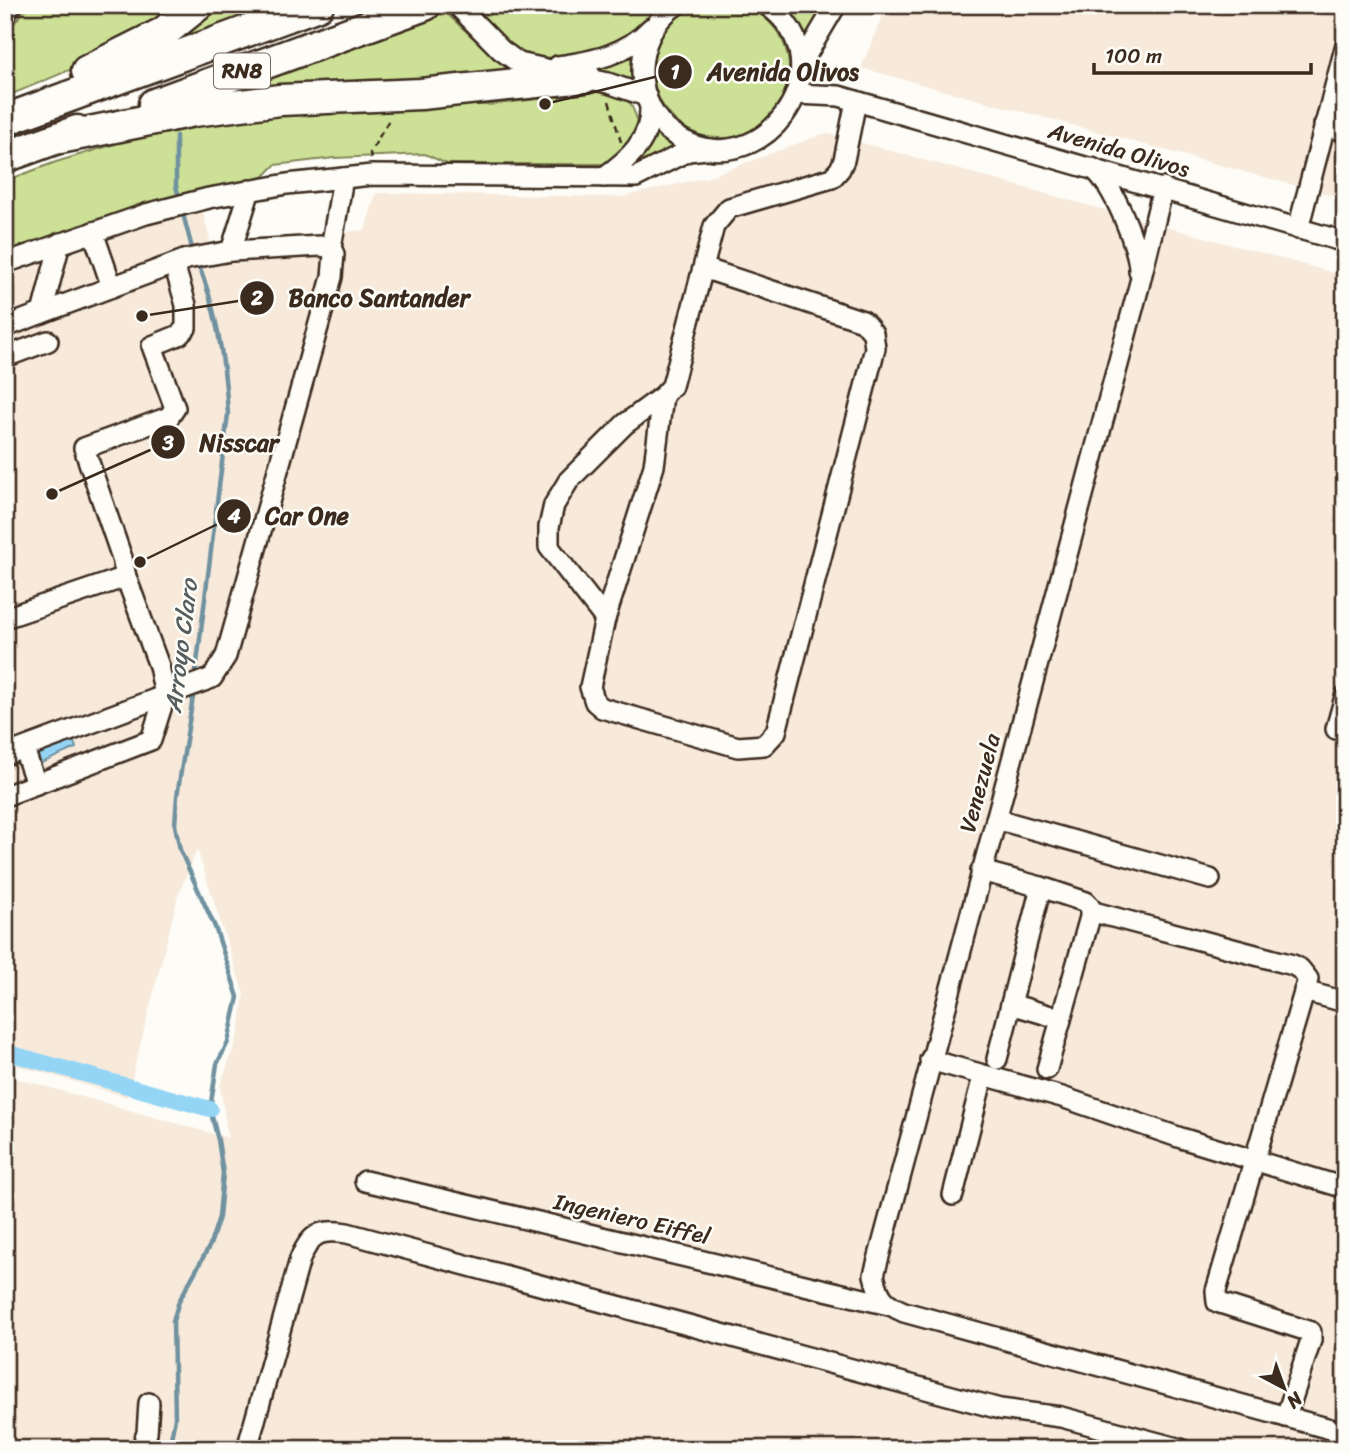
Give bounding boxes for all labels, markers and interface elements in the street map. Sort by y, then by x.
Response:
scale bar [1094,32,1312,76]
text: 100 m [1105,37,1162,75]
callout: Avenida Olivos [658,49,873,94]
text: Avenida Olivos [706,51,860,93]
text: 1 [670,53,680,91]
road number: RN8 [214,54,270,88]
street label: Avenida Olivos [1042,110,1195,190]
callout: Banco Santander [240,275,483,320]
text: Banco Santander [289,277,472,319]
text: 2 [250,279,263,317]
callout: Nisscar [151,420,293,465]
text: Nisscar [198,422,281,464]
text: 3 [161,424,174,462]
callout: Car One [216,493,363,538]
text: Car One [264,495,350,537]
text: 4 [226,497,241,535]
water label: Arroyo Claro [152,575,210,716]
street label: Venezuela [947,728,1013,837]
street label: Ingeniero Eiffel [549,1181,715,1257]
north arrow [1248,1352,1318,1422]
text: N [1278,1383,1311,1418]

